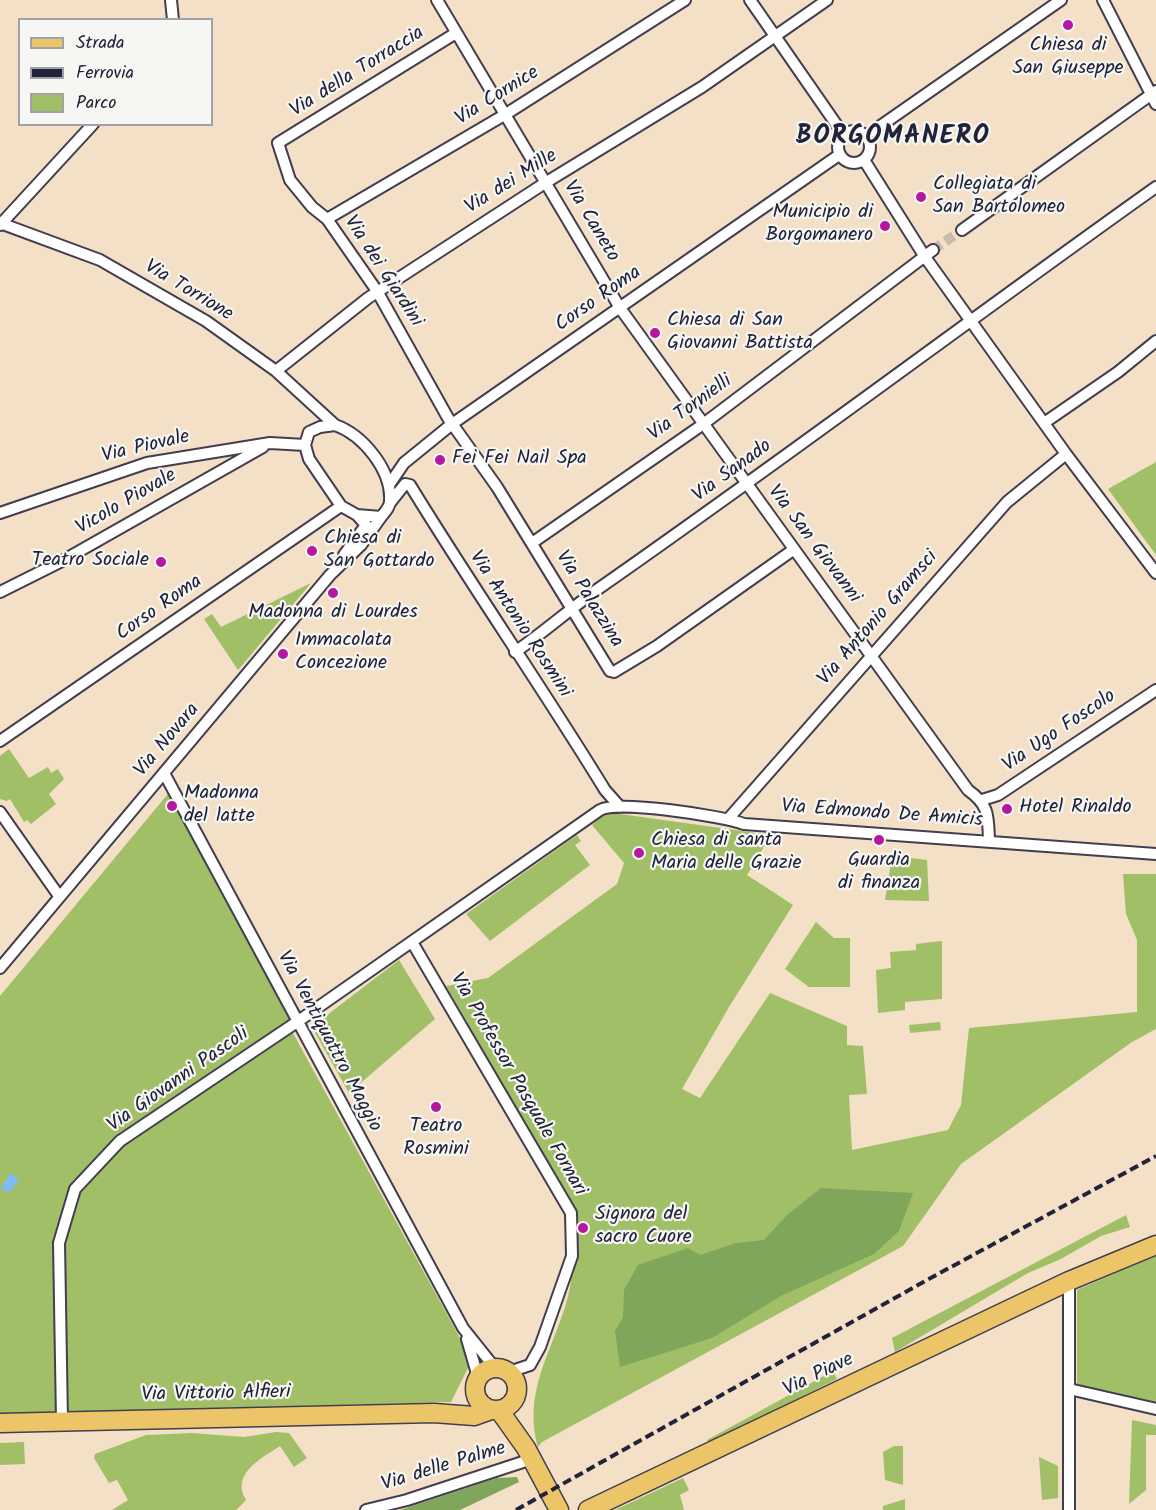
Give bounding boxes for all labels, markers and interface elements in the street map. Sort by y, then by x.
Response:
legend [18,18,213,126]
marker: Chiesa di San Giuseppe [1061,18,1075,32]
street label: Via della Torraccia [287,22,429,124]
text: Strada [76,29,124,58]
place label: Chiesa di San Giuseppe [1013,35,1123,82]
text: Ferrovia [76,59,134,88]
street label: Via Cornice [452,62,544,132]
text: Parco [76,89,116,118]
district label: BORGOMANERO [796,123,990,155]
street label: Via dei Mille [462,145,562,221]
place label: Collegiata di San Bartolomeo [933,174,1065,221]
street label: Via Caneto [556,177,624,267]
marker: Collegiata di San Bartolomeo [914,190,928,204]
place label: Municipio di Borgomanero [765,202,873,249]
street label: Via dei Giardini [337,212,427,332]
marker: Municipio di Borgomanero [878,219,892,233]
street label: Via Torrione [139,256,237,328]
street label: Corso Roma [551,262,647,338]
place label: Chiesa di San Giovanni Battista [667,310,813,357]
marker: Chiesa di San Giovanni Battista [648,326,662,340]
street label: Via Tornielli [644,370,738,448]
street label: Via Piovale [100,426,192,470]
street label: Via Sanado [689,435,777,509]
place label: Fei Fei Nail Spa [452,448,587,472]
marker: Fei Fei Nail Spa [433,453,447,467]
street label: Vicolo Piovale [73,465,181,541]
street label: Via San Giovanni [761,481,865,609]
place label: Chiesa di San Gottardo [324,528,434,575]
marker: Chiesa di San Gottardo [305,544,319,558]
street label: Via Antonio Rosmini [463,547,575,703]
street label: Via Palazzina [549,547,627,653]
street label: Via Antonio Gramsci [814,547,944,691]
place label: Teatro Sociale [32,550,149,574]
marker: Teatro Sociale [154,555,168,569]
street label: Corso Roma [112,571,208,647]
marker: Madonna di Lourdes [326,586,340,600]
place label: Madonna di Lourdes [248,602,418,626]
place label: Immacolata Concezione [295,630,392,677]
marker: Immacolata Concezione [276,647,290,661]
street label: Via Ugo Foscolo [999,685,1121,779]
street label: Via Novara [130,699,206,783]
place label: Madonna del latte [184,783,259,830]
street label: Via Edmondo De Amicis [780,796,984,834]
place label: Hotel Rinaldo [1019,797,1132,821]
marker: Madonna del latte [165,799,179,813]
marker: Hotel Rinaldo [1000,802,1014,816]
place label: Chiesa di santa Maria delle Grazie [651,830,802,877]
marker: Guardia di finanza [872,833,886,847]
marker: Chiesa di santa Maria delle Grazie [632,846,646,860]
place label: Guardia di finanza [838,850,920,897]
street label: Via Ventiquattro Maggio [270,948,386,1136]
street label: Via Professor Pasquale Fornari [443,969,591,1201]
street label: Via Giovanni Pascoli [104,1023,254,1139]
marker: Teatro Rosmini [429,1100,443,1114]
place label: Teatro Rosmini [403,1116,469,1163]
place label: Signora del sacro Cuore [595,1204,692,1251]
marker: Signora del sacro Cuore [576,1221,590,1235]
street label: Via Piave [780,1349,858,1403]
street label: Via Vittorio Alfieri [141,1382,291,1408]
street label: Via delle Palme [379,1438,509,1498]

